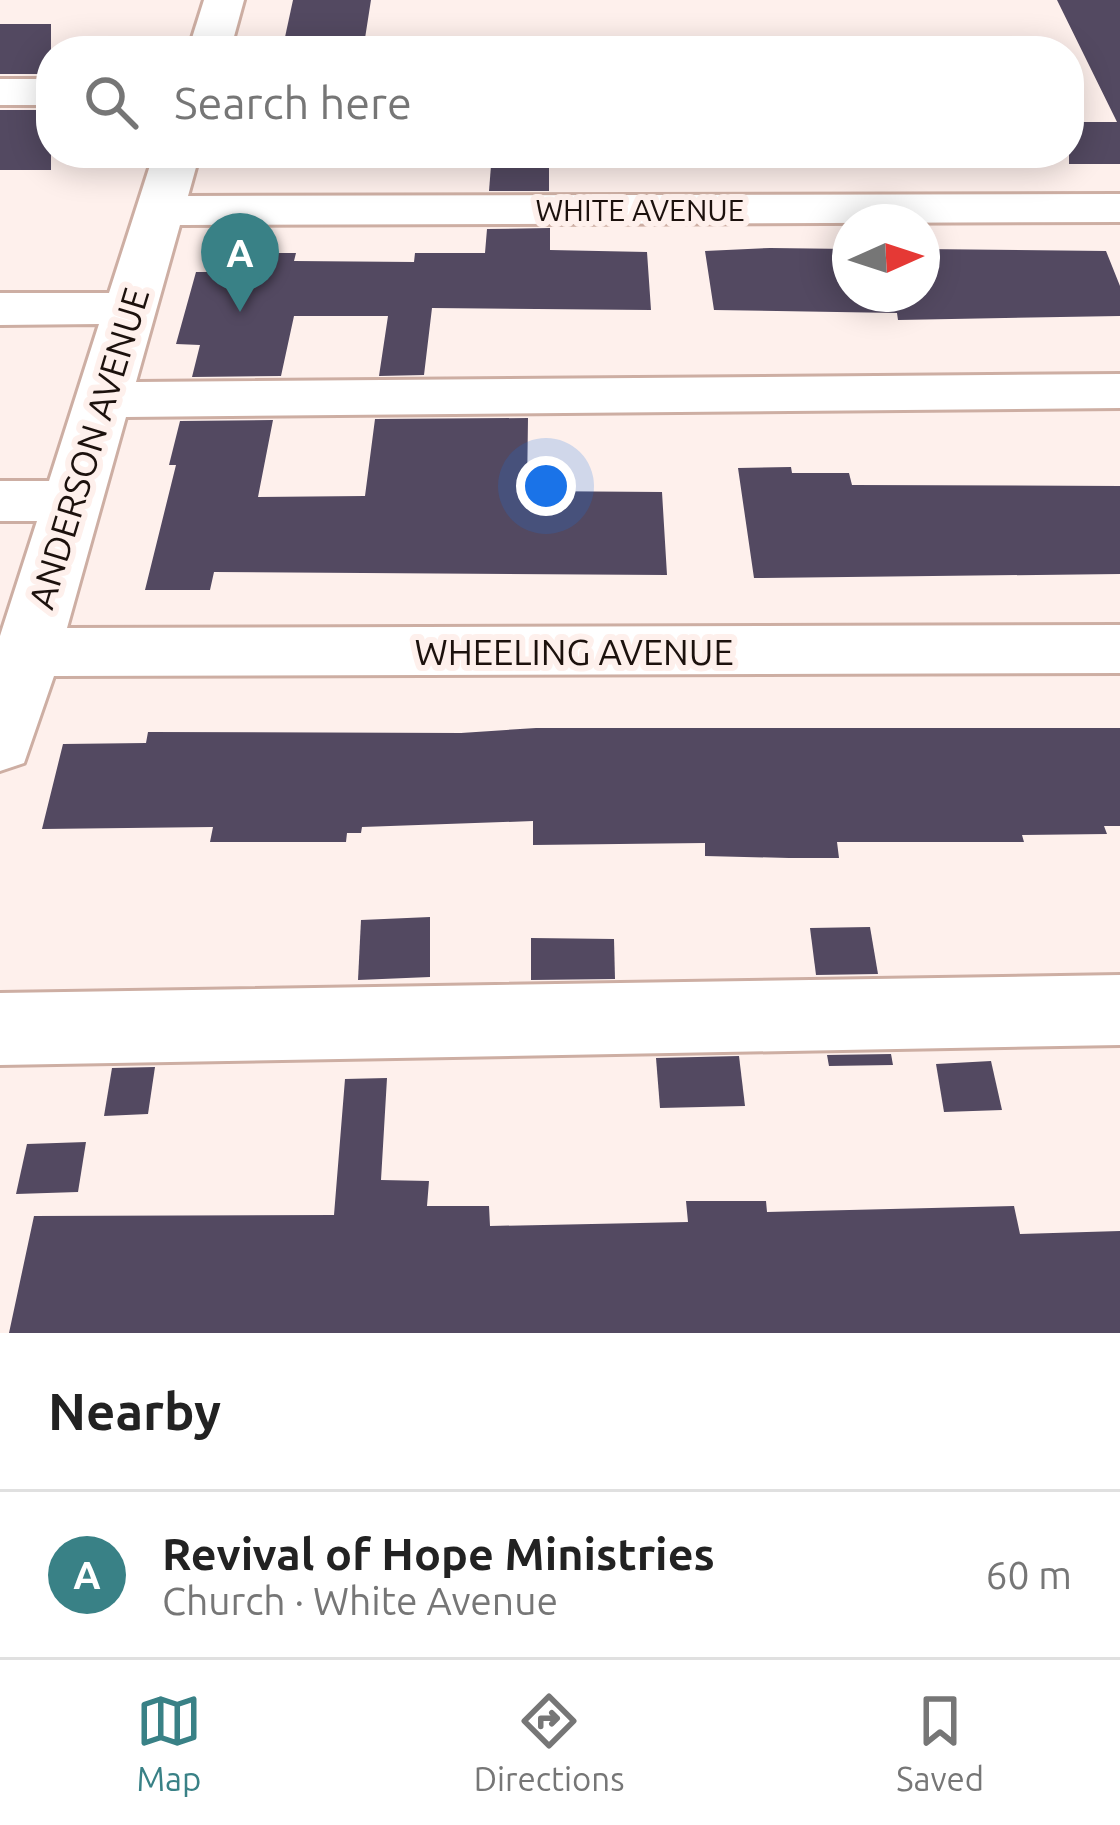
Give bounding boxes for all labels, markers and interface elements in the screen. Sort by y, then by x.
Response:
search box [36,36,1084,168]
icon: search [78,69,144,135]
text: Search here [174,77,412,128]
street label: WHITE AVENUE [535,193,745,227]
north arrow [832,204,940,312]
pin: A [201,213,279,312]
street label: ANDERSON AVENUE [20,283,156,613]
your location [516,456,576,516]
street label: WHEELING AVENUE [414,631,734,672]
text: Nearby [48,1382,221,1440]
text: Revival of Hope Ministries [162,1528,715,1579]
text: A [73,1553,101,1596]
text: 60 m [985,1553,1072,1596]
text: Church · White Avenue [162,1579,558,1622]
tab: Map [136,1688,202,1797]
tab: Directions [474,1688,624,1797]
tab: Saved [896,1688,984,1797]

